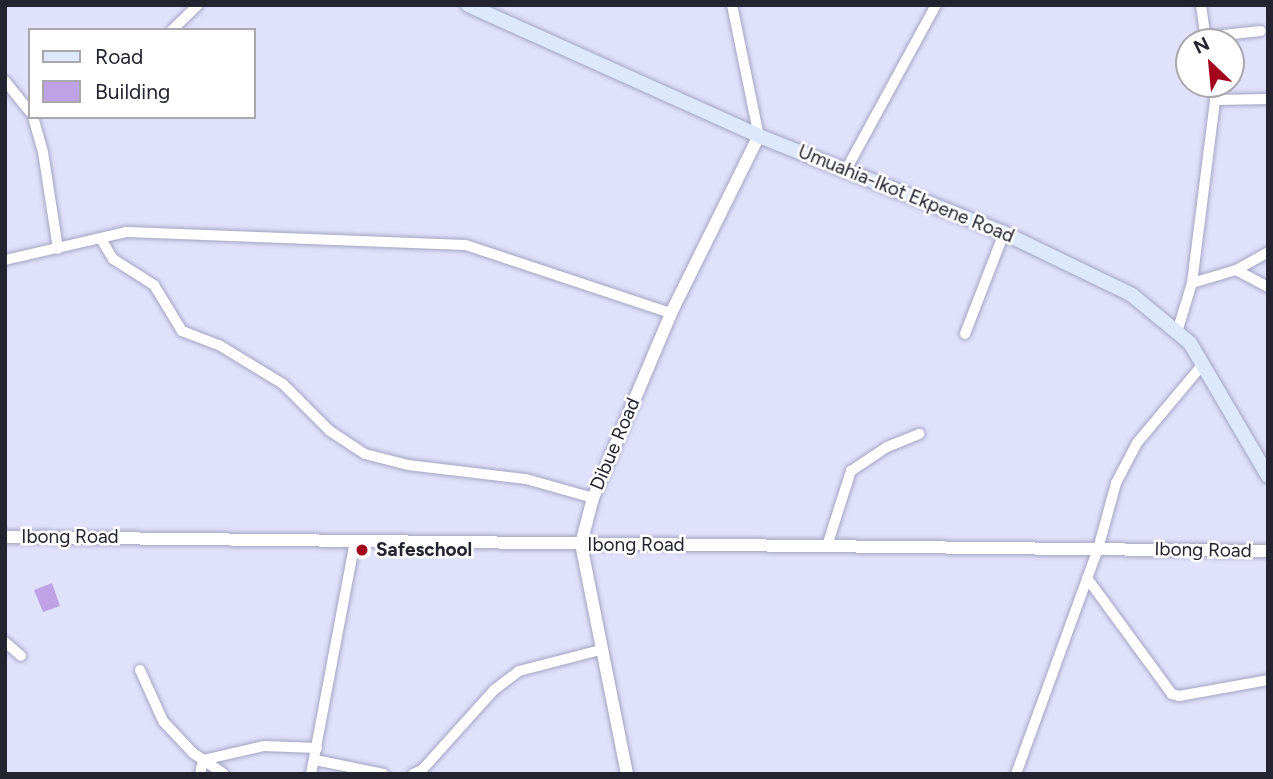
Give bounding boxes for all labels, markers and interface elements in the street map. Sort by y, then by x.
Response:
legend [28,28,256,119]
north arrow [1175,28,1245,98]
text: N [1190,32,1213,59]
text: Road [95,44,143,69]
text: Building [95,79,170,104]
street label: Umuahia-Ikot Ekpene Road [795,140,1017,248]
street label: Dibue Road [585,394,645,494]
street label: Ibong Road [21,526,119,548]
street label: Ibong Road [587,534,685,556]
street label: Ibong Road [1154,538,1252,562]
place label: Safeschool [376,539,472,561]
marker: Safeschool [354,542,370,558]

